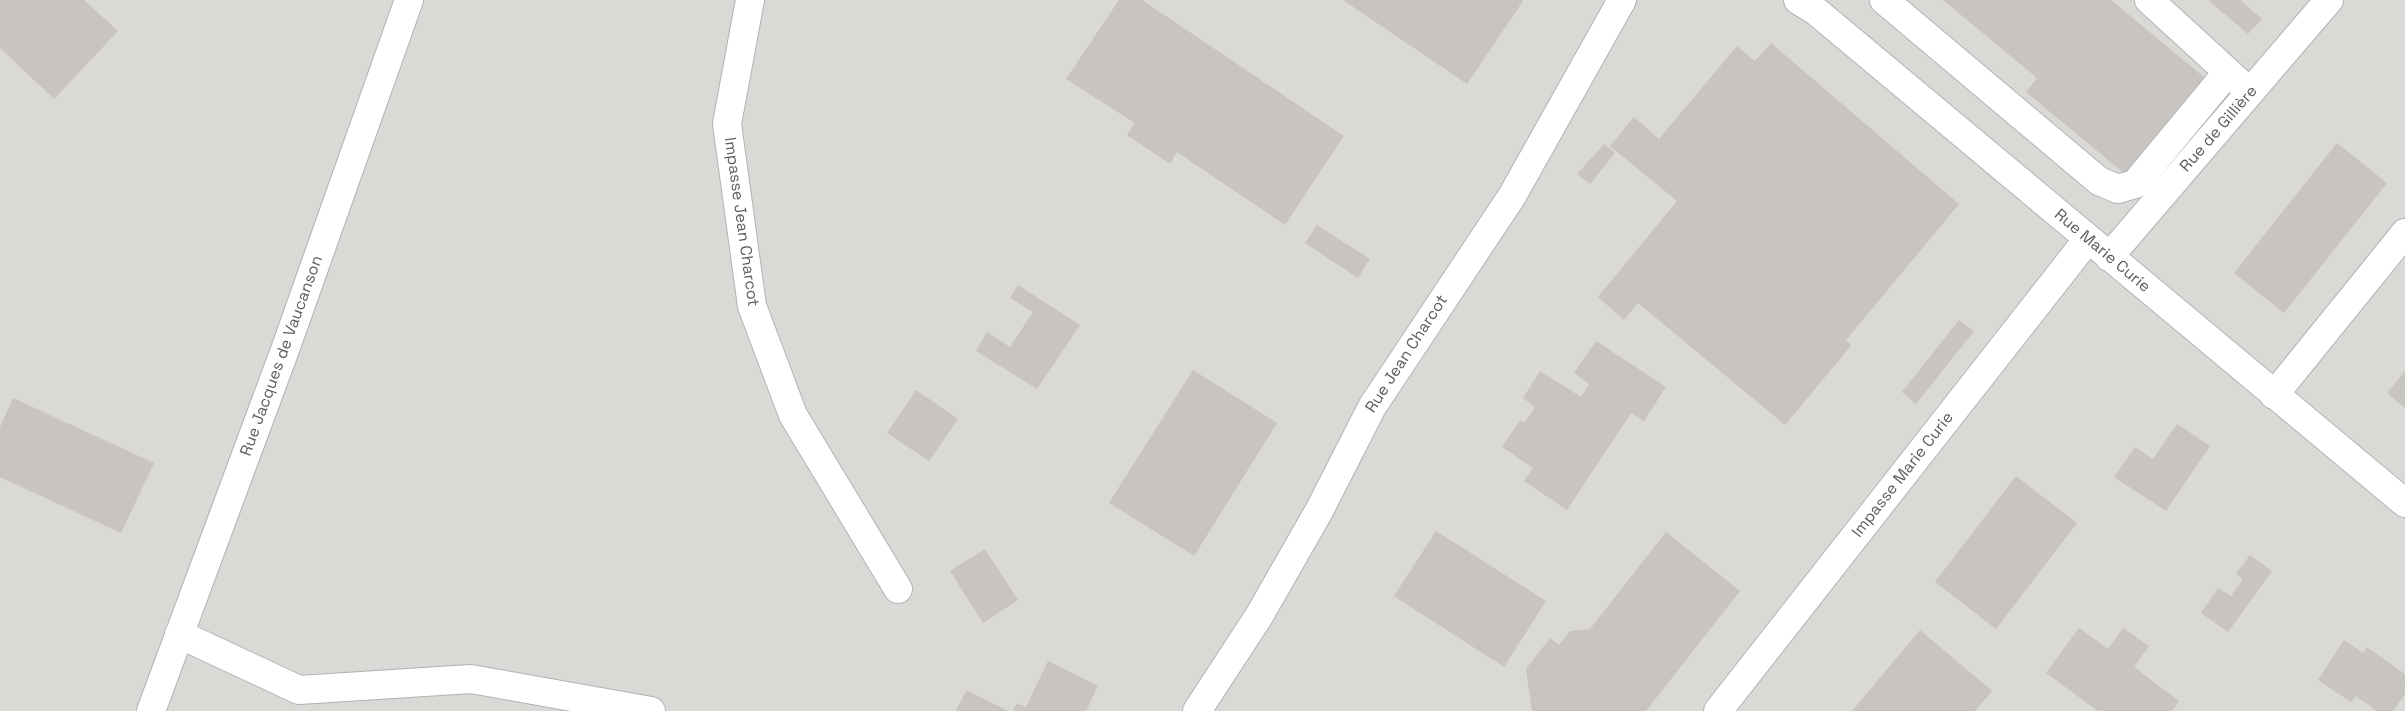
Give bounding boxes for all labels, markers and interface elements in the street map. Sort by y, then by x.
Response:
street label: Rue de Gillière [2176,82,2262,176]
street label: Impasse Jean Charcot [720,136,762,308]
street label: Rue Marie Curie [2050,205,2154,297]
street label: Rue Jacques de Vaucanson [237,253,327,459]
street label: Rue Jean Charcot [1362,291,1452,417]
street label: Impasse Marie Curie [1848,409,1958,541]

